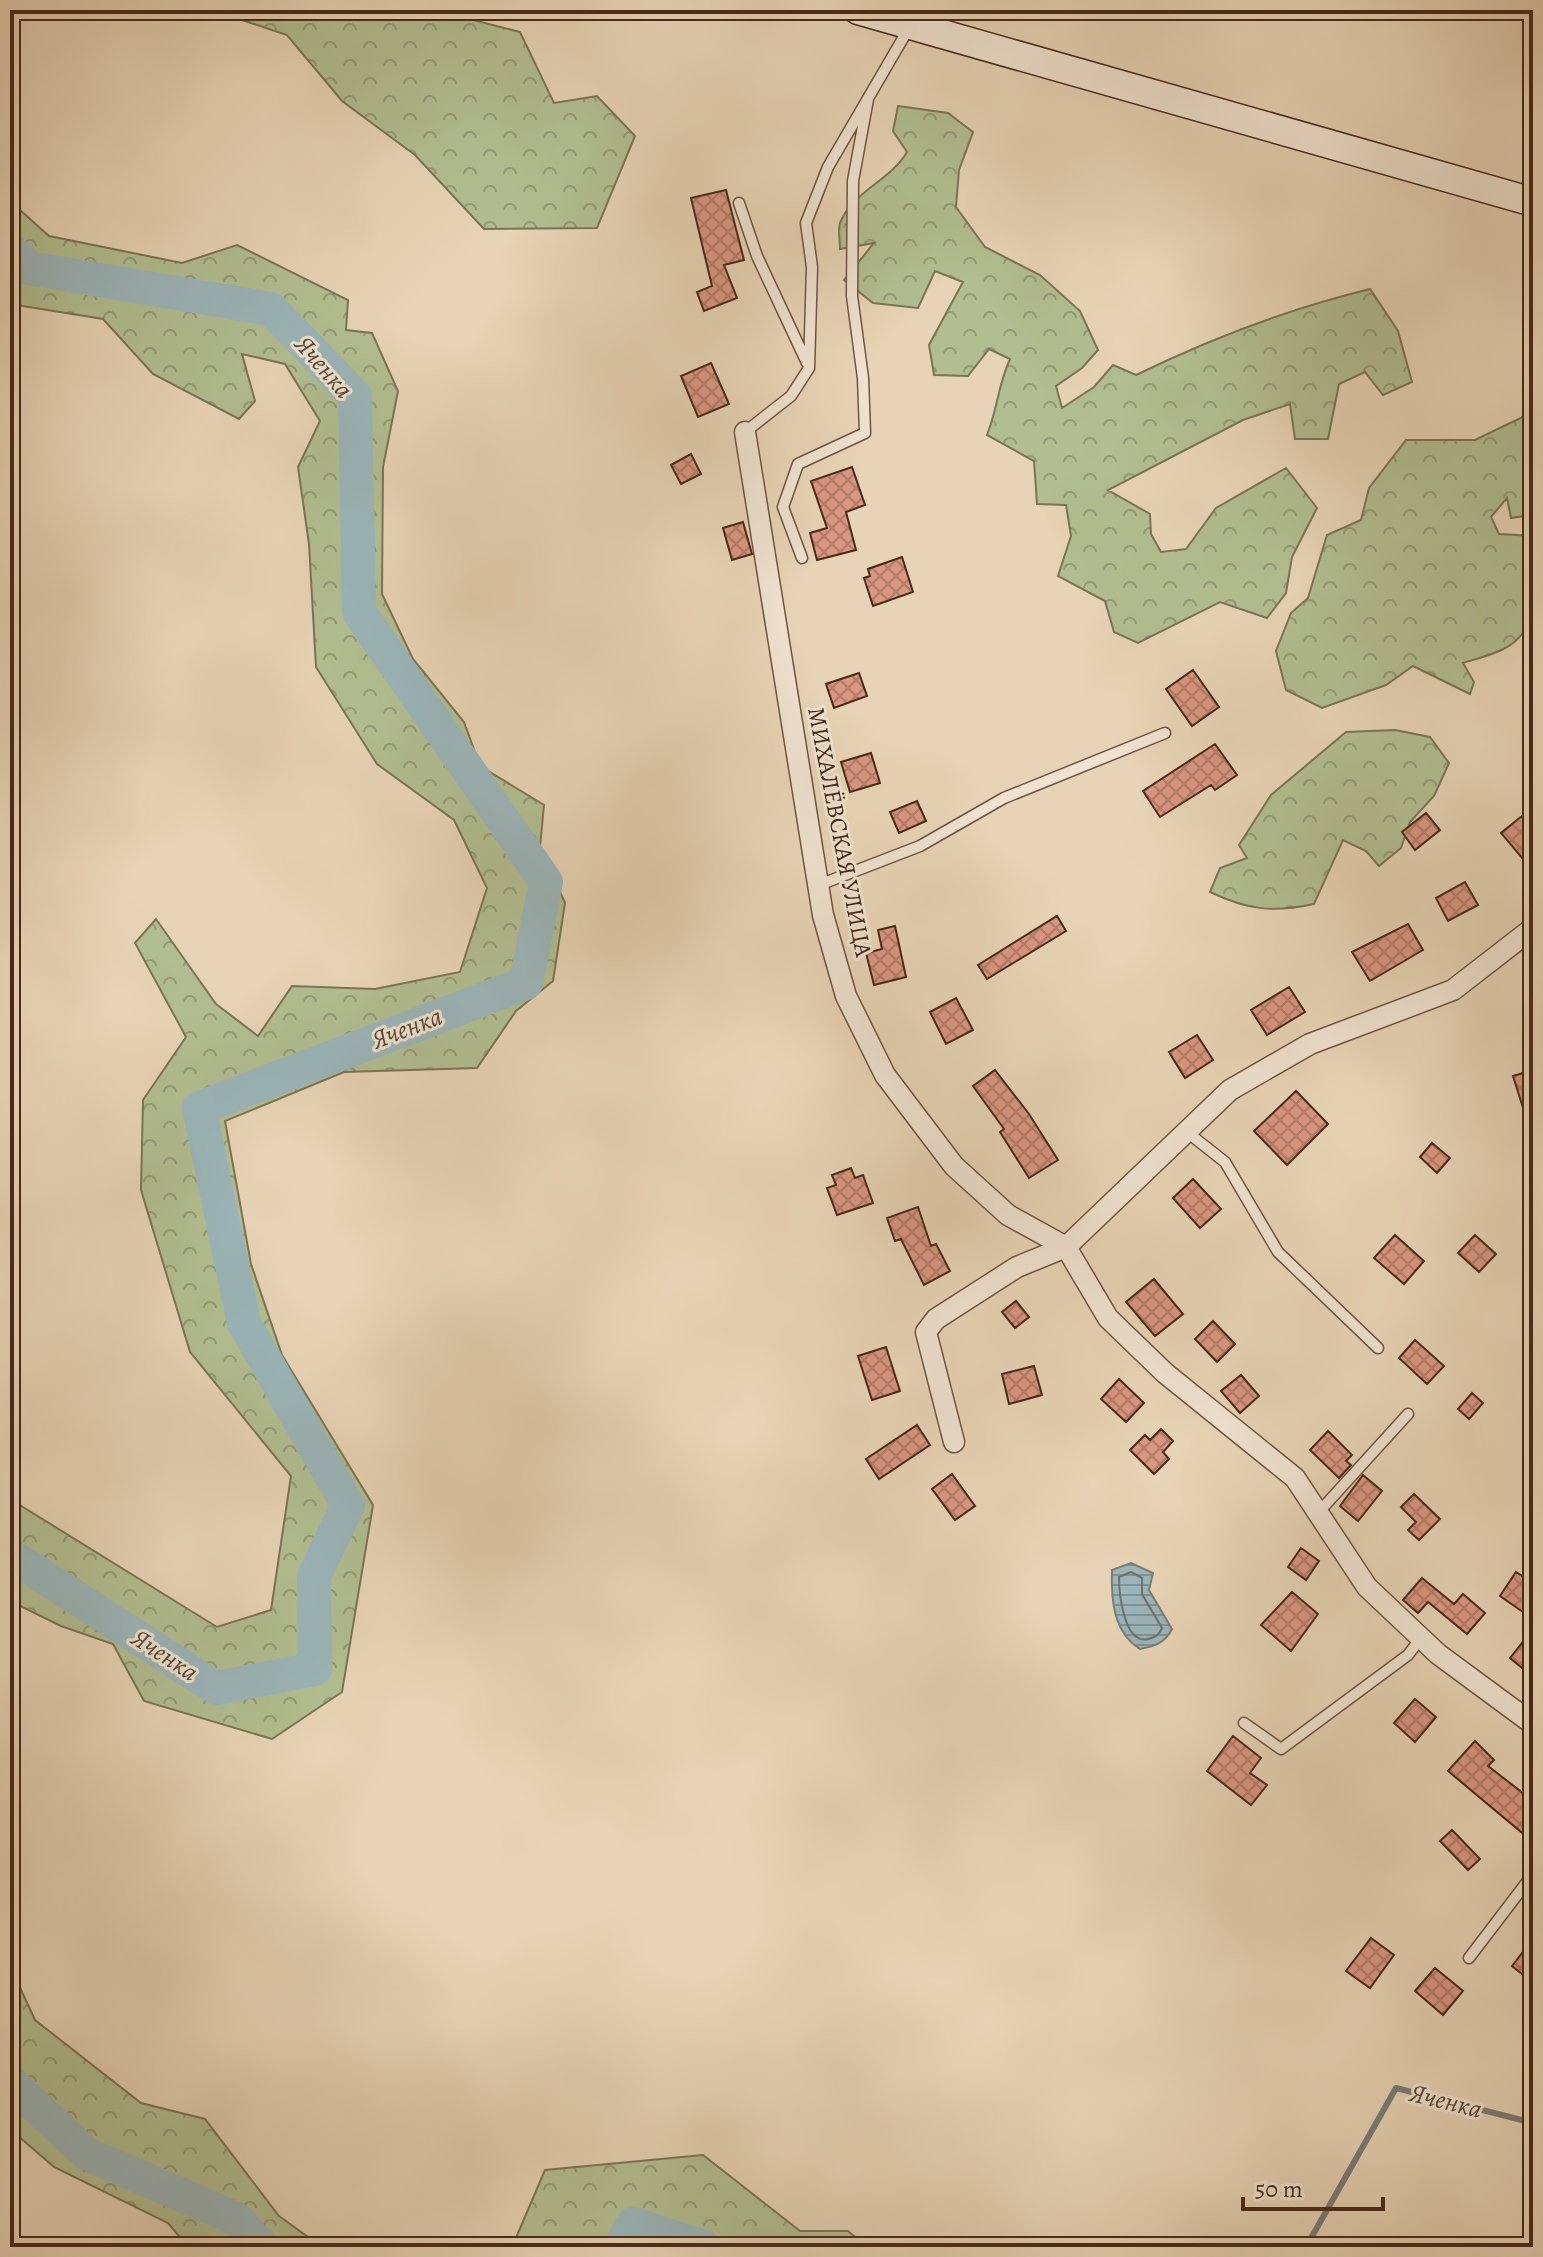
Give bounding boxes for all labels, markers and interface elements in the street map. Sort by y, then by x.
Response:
water label: Яченка [286,327,361,406]
street label: МИХАЛЁВСКАЯ УЛИЦА [800,705,880,960]
water label: Яченка [366,999,447,1058]
water label: Яченка [124,1620,205,1690]
water label: Яченка [1405,2075,1486,2127]
scale bar [1243,2161,1383,2211]
text: 50 m [1255,2173,1303,2205]

